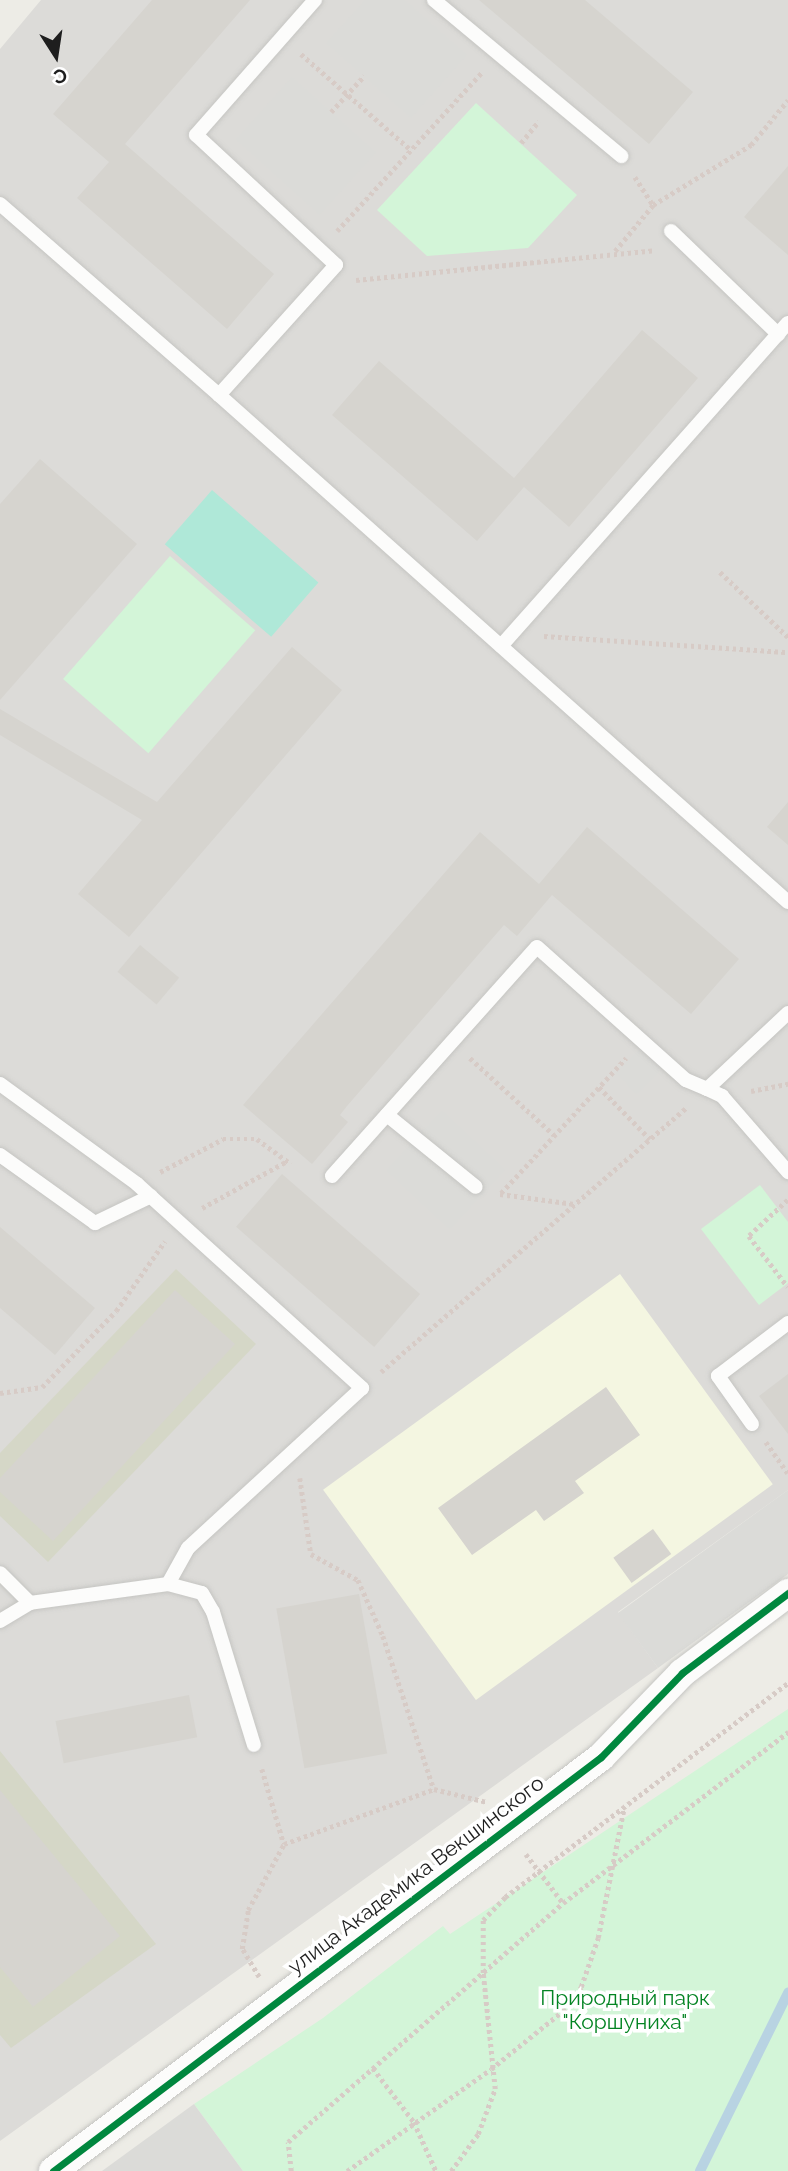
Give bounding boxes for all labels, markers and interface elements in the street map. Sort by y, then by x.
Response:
north arrow [21,21,91,91]
text: С [52,64,69,89]
street label: улица Академика Векшинского [283,1770,549,1980]
park label: Природный парк "Коршуниха" [540,1985,710,2035]

